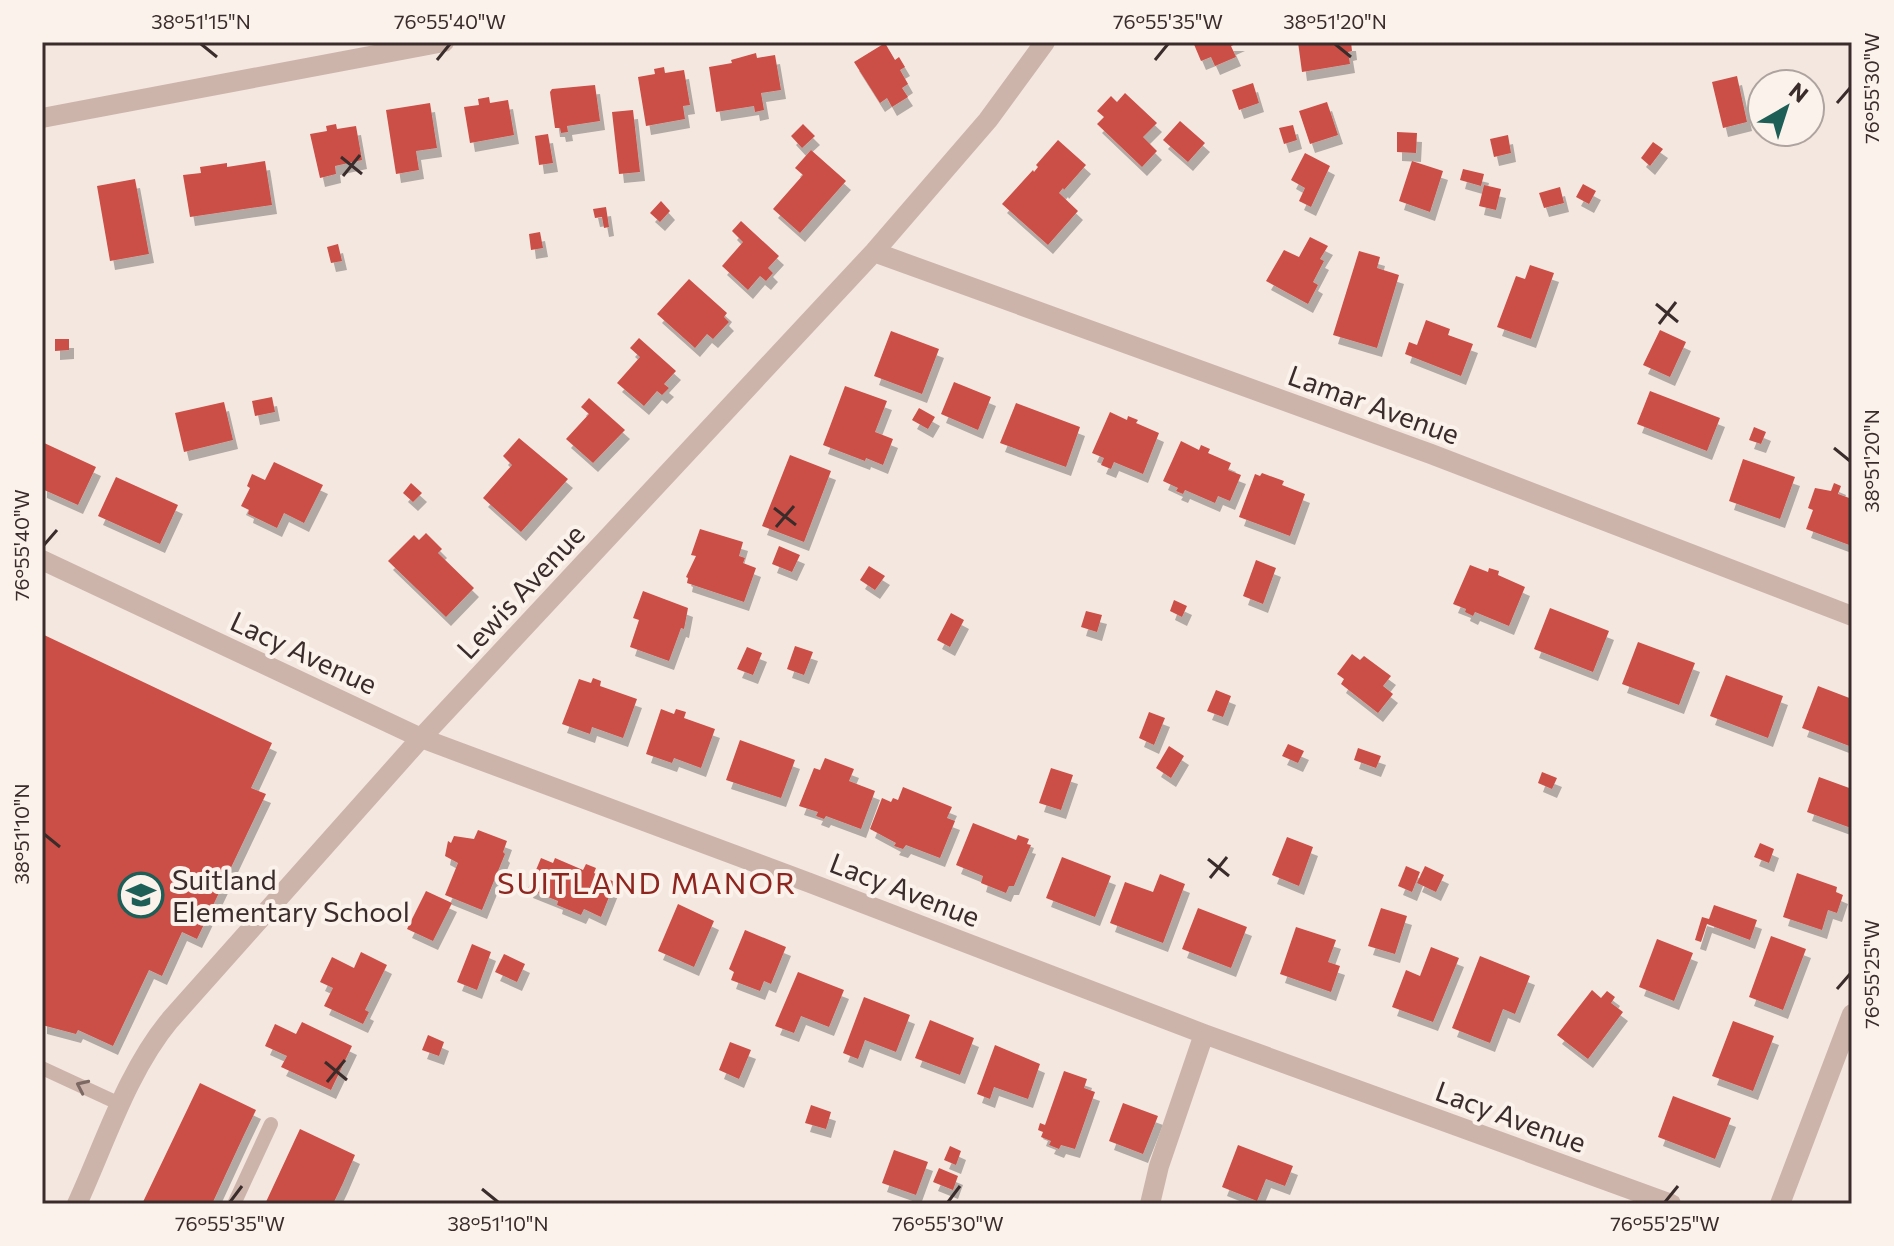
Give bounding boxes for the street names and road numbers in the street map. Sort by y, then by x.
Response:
street label: Lamar Avenue [1284,357,1464,451]
street label: Lewis Avenue [449,517,591,665]
street label: Lacy Avenue [225,603,383,701]
street label: Lacy Avenue [825,845,985,933]
street label: Lacy Avenue [1431,1073,1591,1159]

